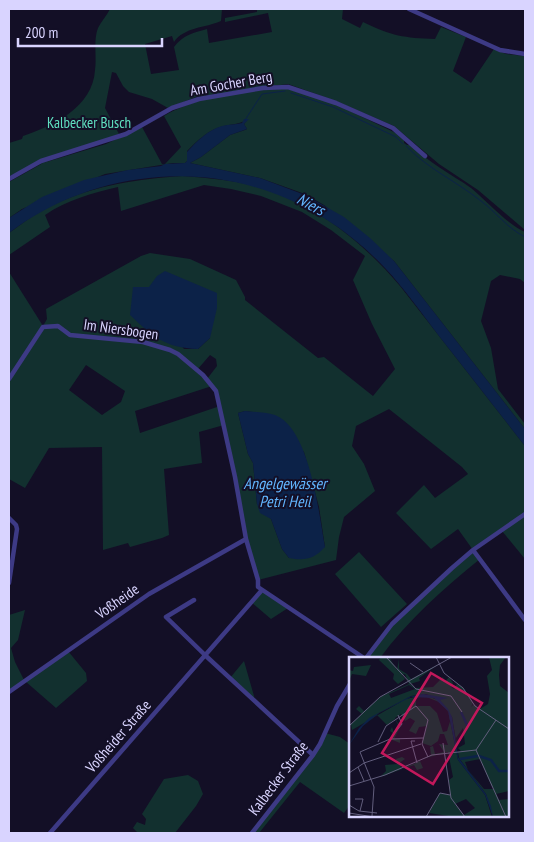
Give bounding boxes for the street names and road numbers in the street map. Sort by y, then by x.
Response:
street label: Am Gocher Berg [188,66,274,100]
street label: Im Niersbogen [82,314,160,344]
street label: Voßheide [91,579,142,623]
street label: Voßheider Straße [81,696,155,777]
street label: Kalbecker Straße [244,737,312,819]

